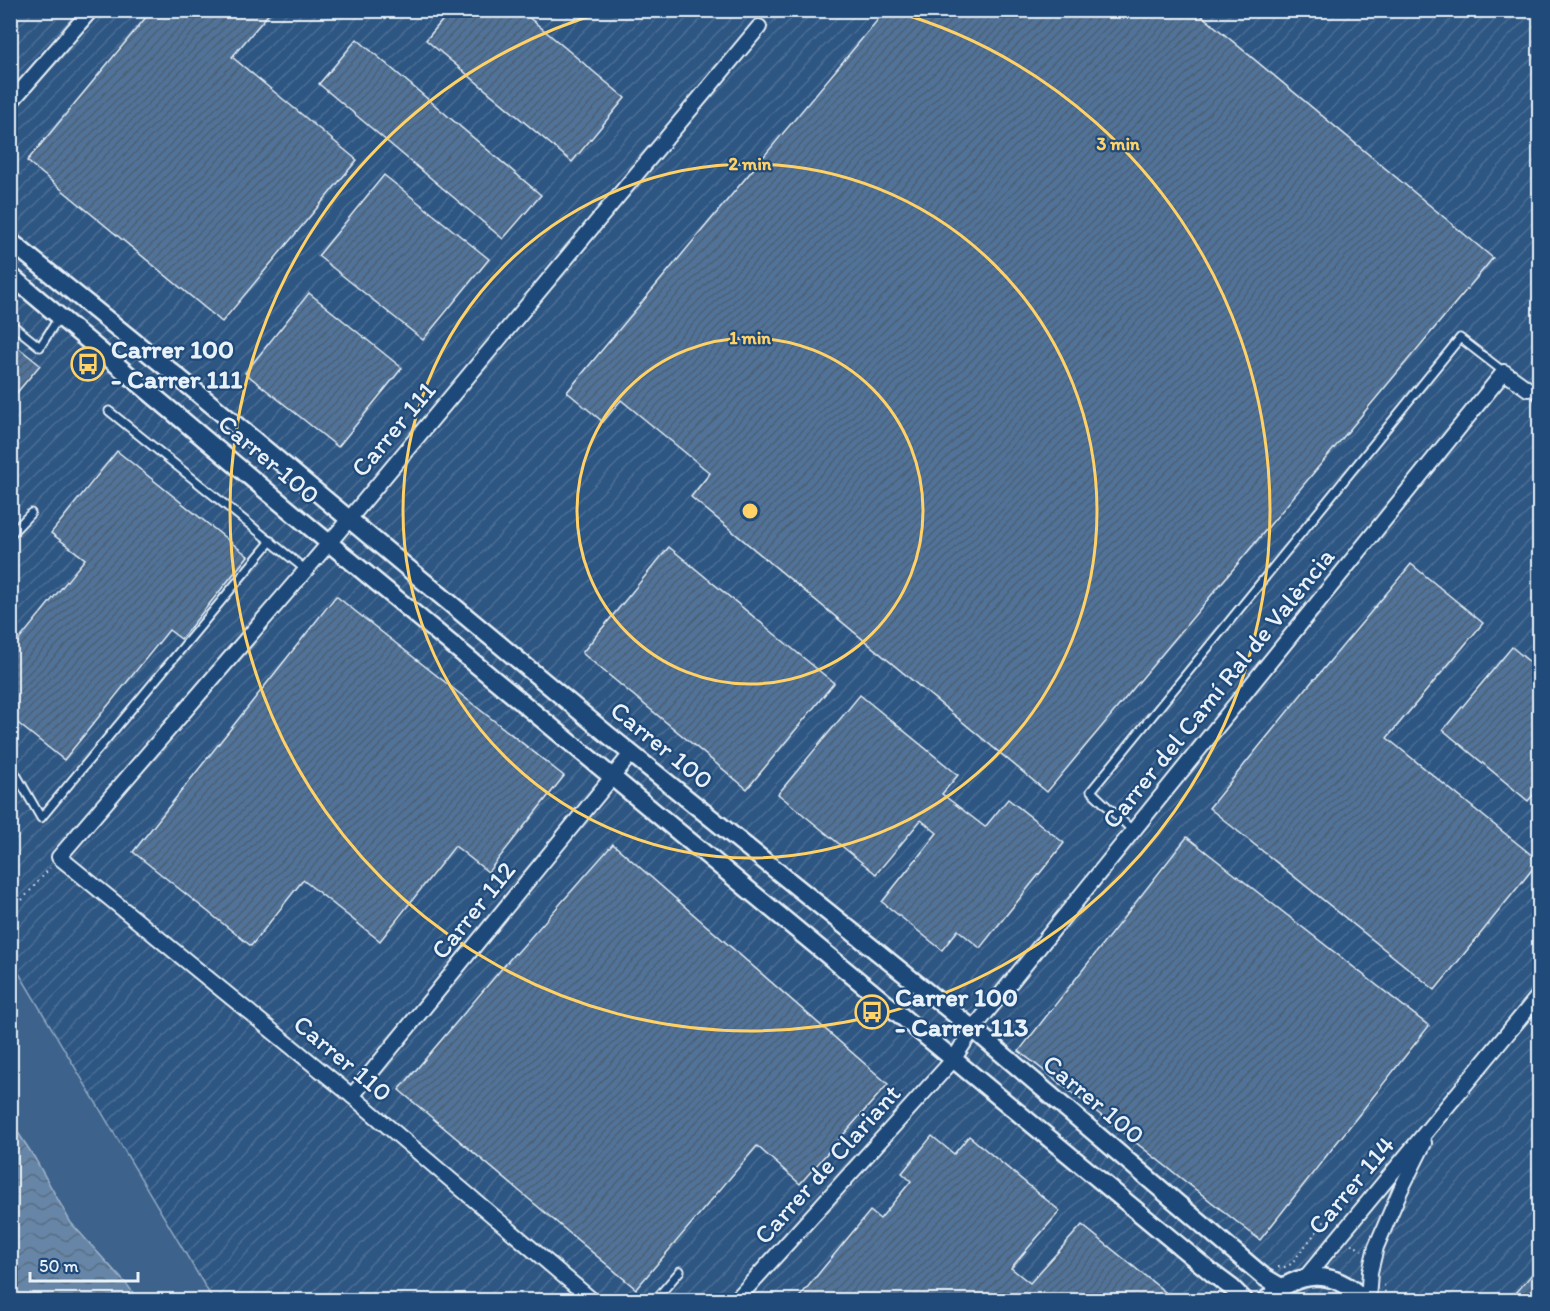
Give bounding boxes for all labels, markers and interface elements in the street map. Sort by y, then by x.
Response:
text: 3 min [1096,133,1140,155]
text: 2 min [729,153,772,175]
text: 1 min [729,327,771,349]
place label: Carrer 100 - Carrer 111 [111,333,242,395]
bus stop icon: Carrer 100 - Carrer 111 [70,346,106,382]
street label: Carrer 111 [344,375,442,483]
street label: Carrer 100 [212,407,326,511]
centre of rings [740,501,760,521]
street label: Carrer del Camí Ral de València [1095,541,1342,835]
street label: Carrer 100 [604,694,720,796]
street label: Carrer 112 [424,854,522,965]
place label: Carrer 100 - Carrer 113 [895,981,1028,1043]
bus stop icon: Carrer 100 - Carrer 113 [854,994,890,1030]
street label: Carrer 110 [287,1007,399,1109]
street label: Carrer 100 [1037,1047,1151,1151]
street label: Carrer de Clariant [747,1077,907,1251]
street label: Carrer 114 [1301,1129,1402,1241]
scale bar [30,1245,138,1283]
text: 50 m [39,1255,79,1277]

